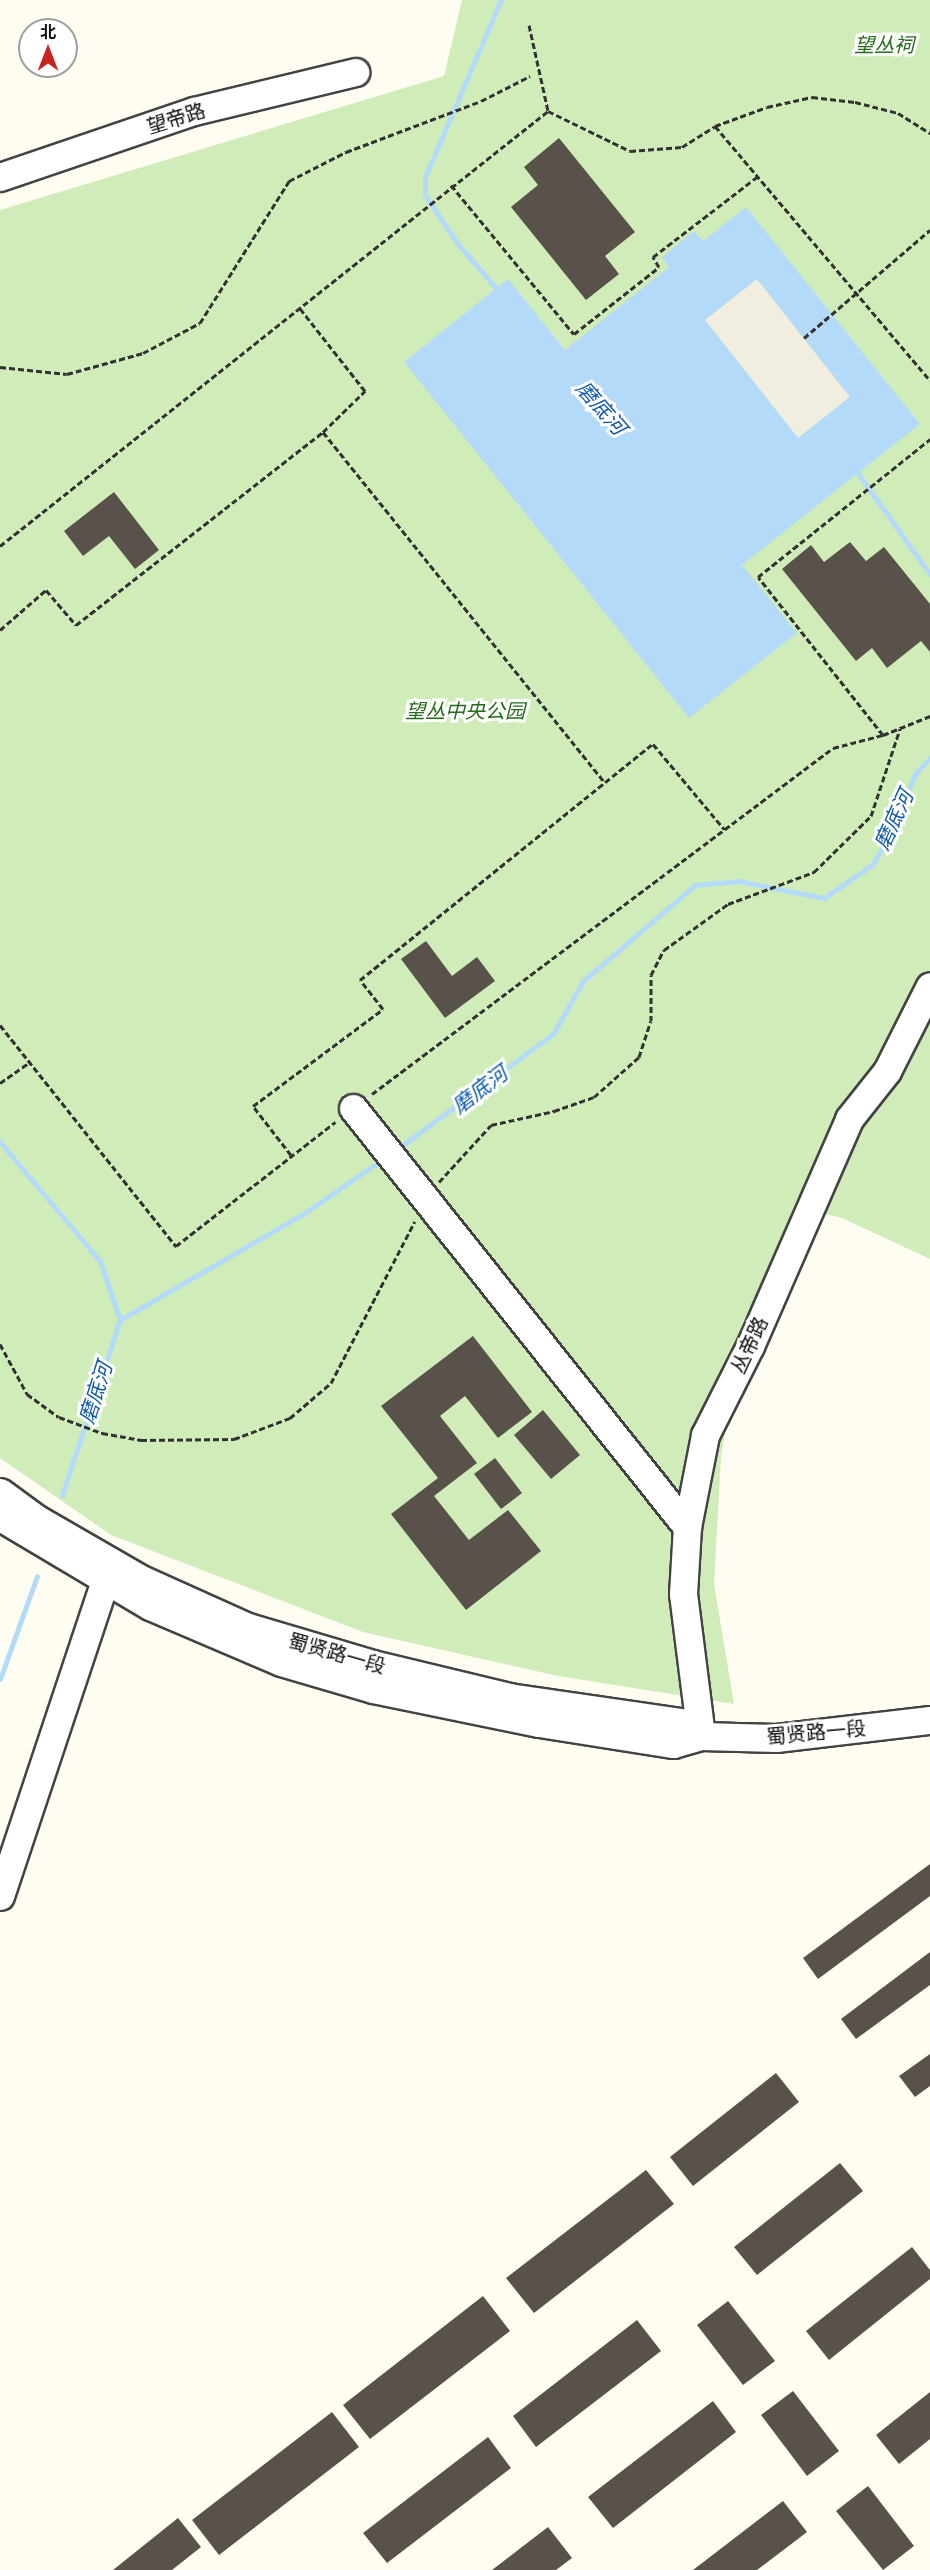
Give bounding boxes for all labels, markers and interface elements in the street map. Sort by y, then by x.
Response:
north arrow [18,18,78,78]
text: 北 [40,22,56,42]
park label: 望丛祠 [854,32,914,56]
street label: 望帝路 [144,98,208,138]
water label: 磨底河 [571,376,631,440]
park label: 望丛中央公园 [405,698,525,722]
water label: 磨底河 [869,786,919,854]
water label: 磨底河 [447,1061,513,1119]
street label: 丛帝路 [725,1313,773,1377]
water label: 磨底河 [74,1359,118,1427]
street label: 蜀贤路一段 [286,1628,388,1678]
street label: 蜀贤路一段 [765,1716,867,1748]

